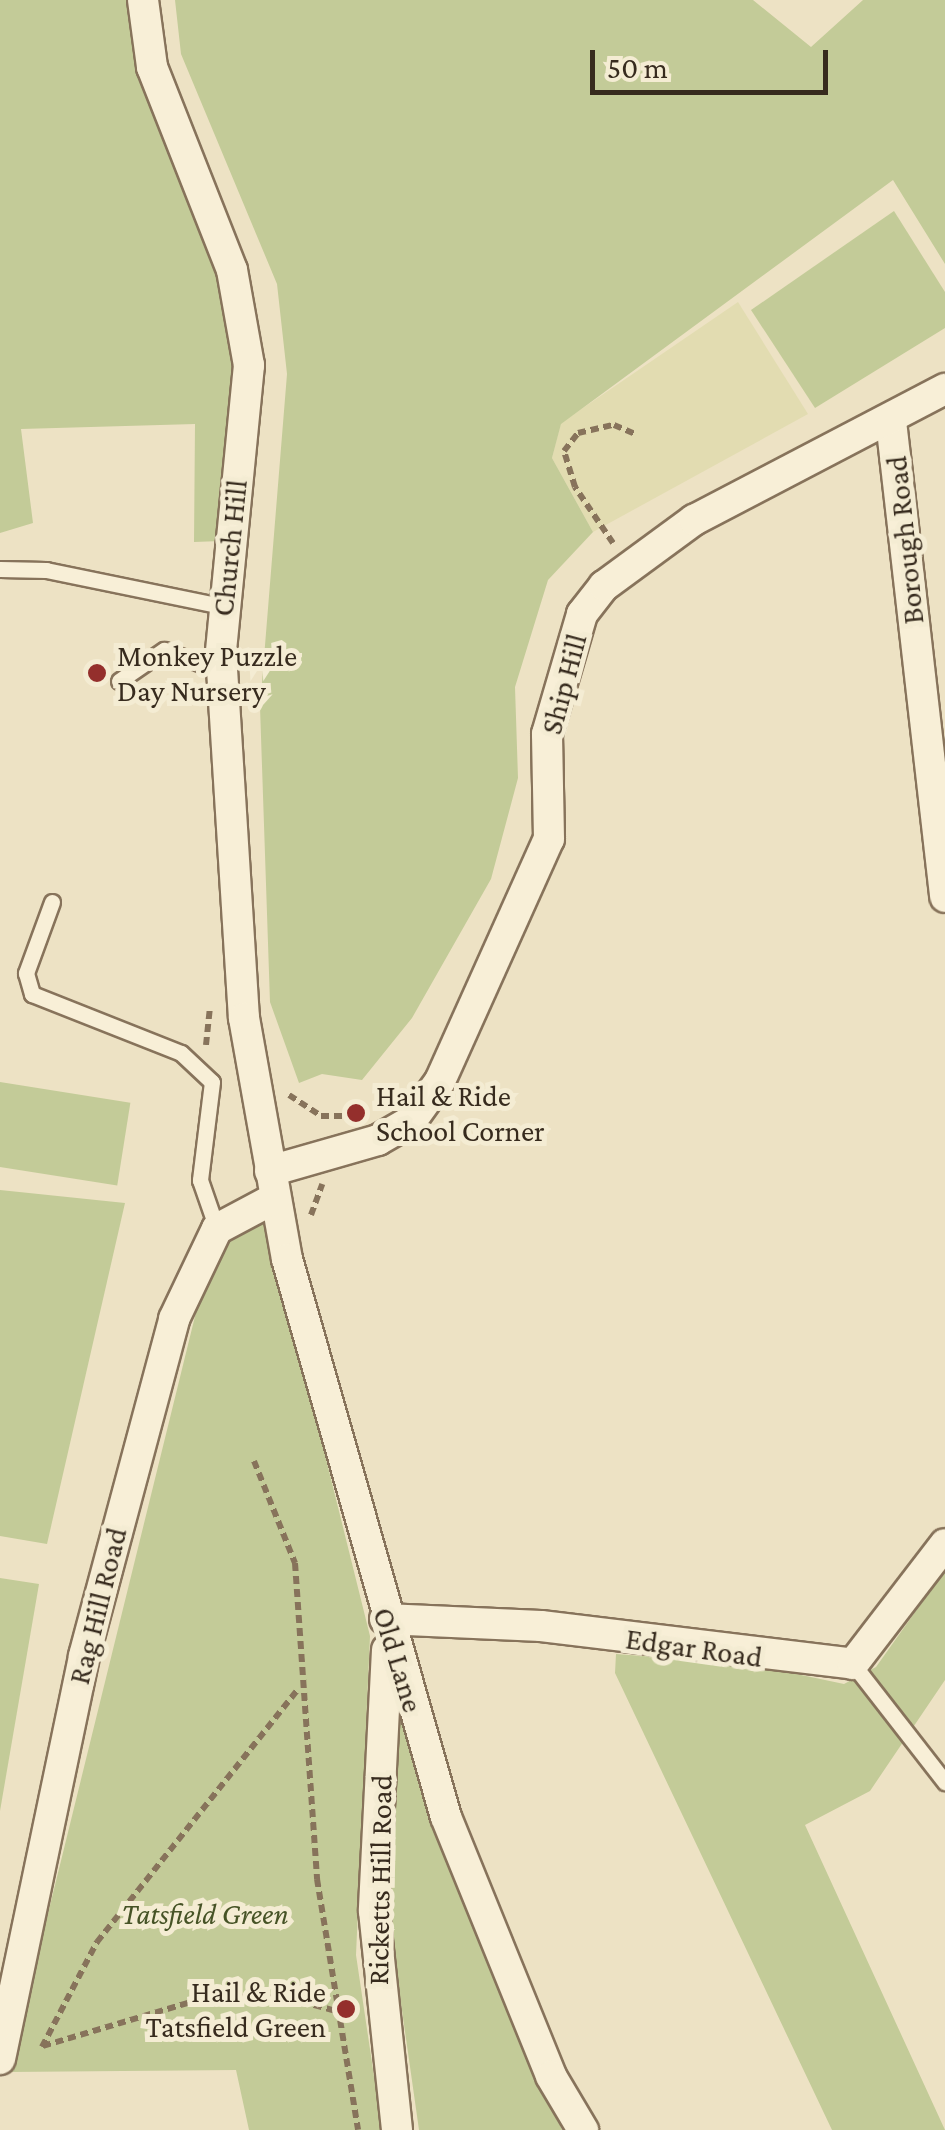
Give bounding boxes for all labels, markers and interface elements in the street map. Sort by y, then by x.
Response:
scale bar [595,30,832,92]
text: 50 m [607,51,668,84]
street label: Borough Road [878,454,932,626]
street label: Church Hill [205,478,255,618]
street label: Ship Hill [533,630,595,738]
place label: Monkey Puzzle Day Nursery [117,638,297,708]
marker: Monkey Puzzle Day Nursery [86,662,108,684]
place label: Hail & Ride School Corner [376,1078,545,1148]
marker: Hail & Ride School Corner [345,1102,367,1124]
street label: Rag Hill Road [61,1524,135,1688]
street label: Old Lane [365,1603,431,1717]
street label: Edgar Road [623,1621,765,1675]
street label: Ricketts Hill Road [360,1774,400,1986]
park label: Tatsfield Green [121,1896,289,1932]
place label: Hail & Ride Tatsfield Green [145,1974,326,2044]
marker: Hail & Ride Tatsfield Green [335,1998,357,2020]

